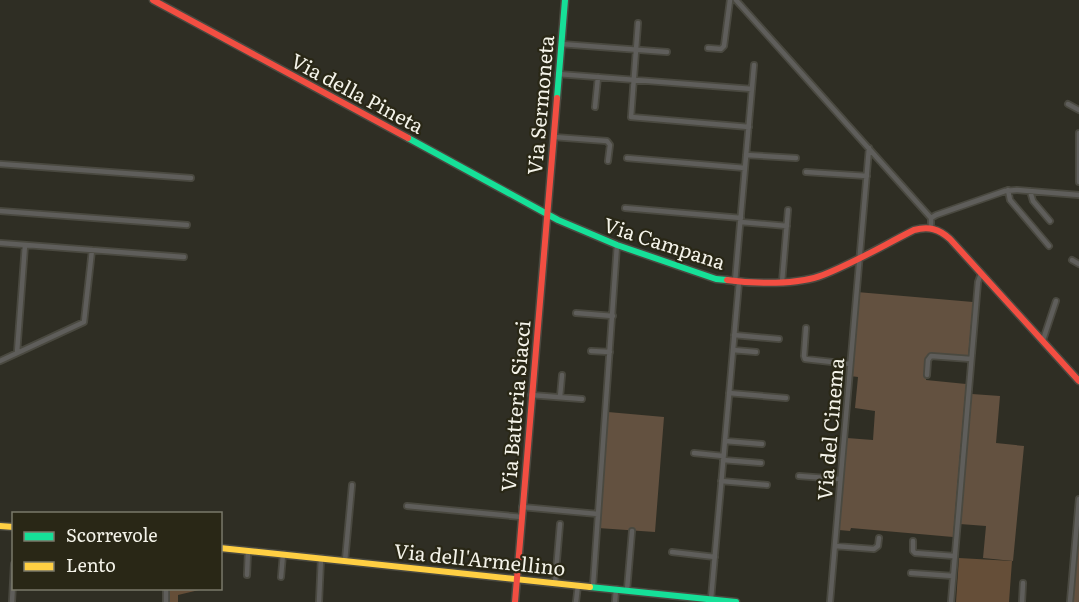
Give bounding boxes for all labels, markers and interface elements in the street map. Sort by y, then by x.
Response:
street label: Via Sermoneta [518,34,560,176]
street label: Via della Pineta [286,44,430,140]
street label: Via Campana [600,208,730,276]
street label: Via Batteria Siacci [492,319,536,493]
street label: Via del Cinema [808,356,850,501]
legend [12,512,222,590]
text: Scorrevole [66,521,158,548]
street label: Via dell'Armellino [393,534,567,582]
text: Lento [66,551,116,578]

